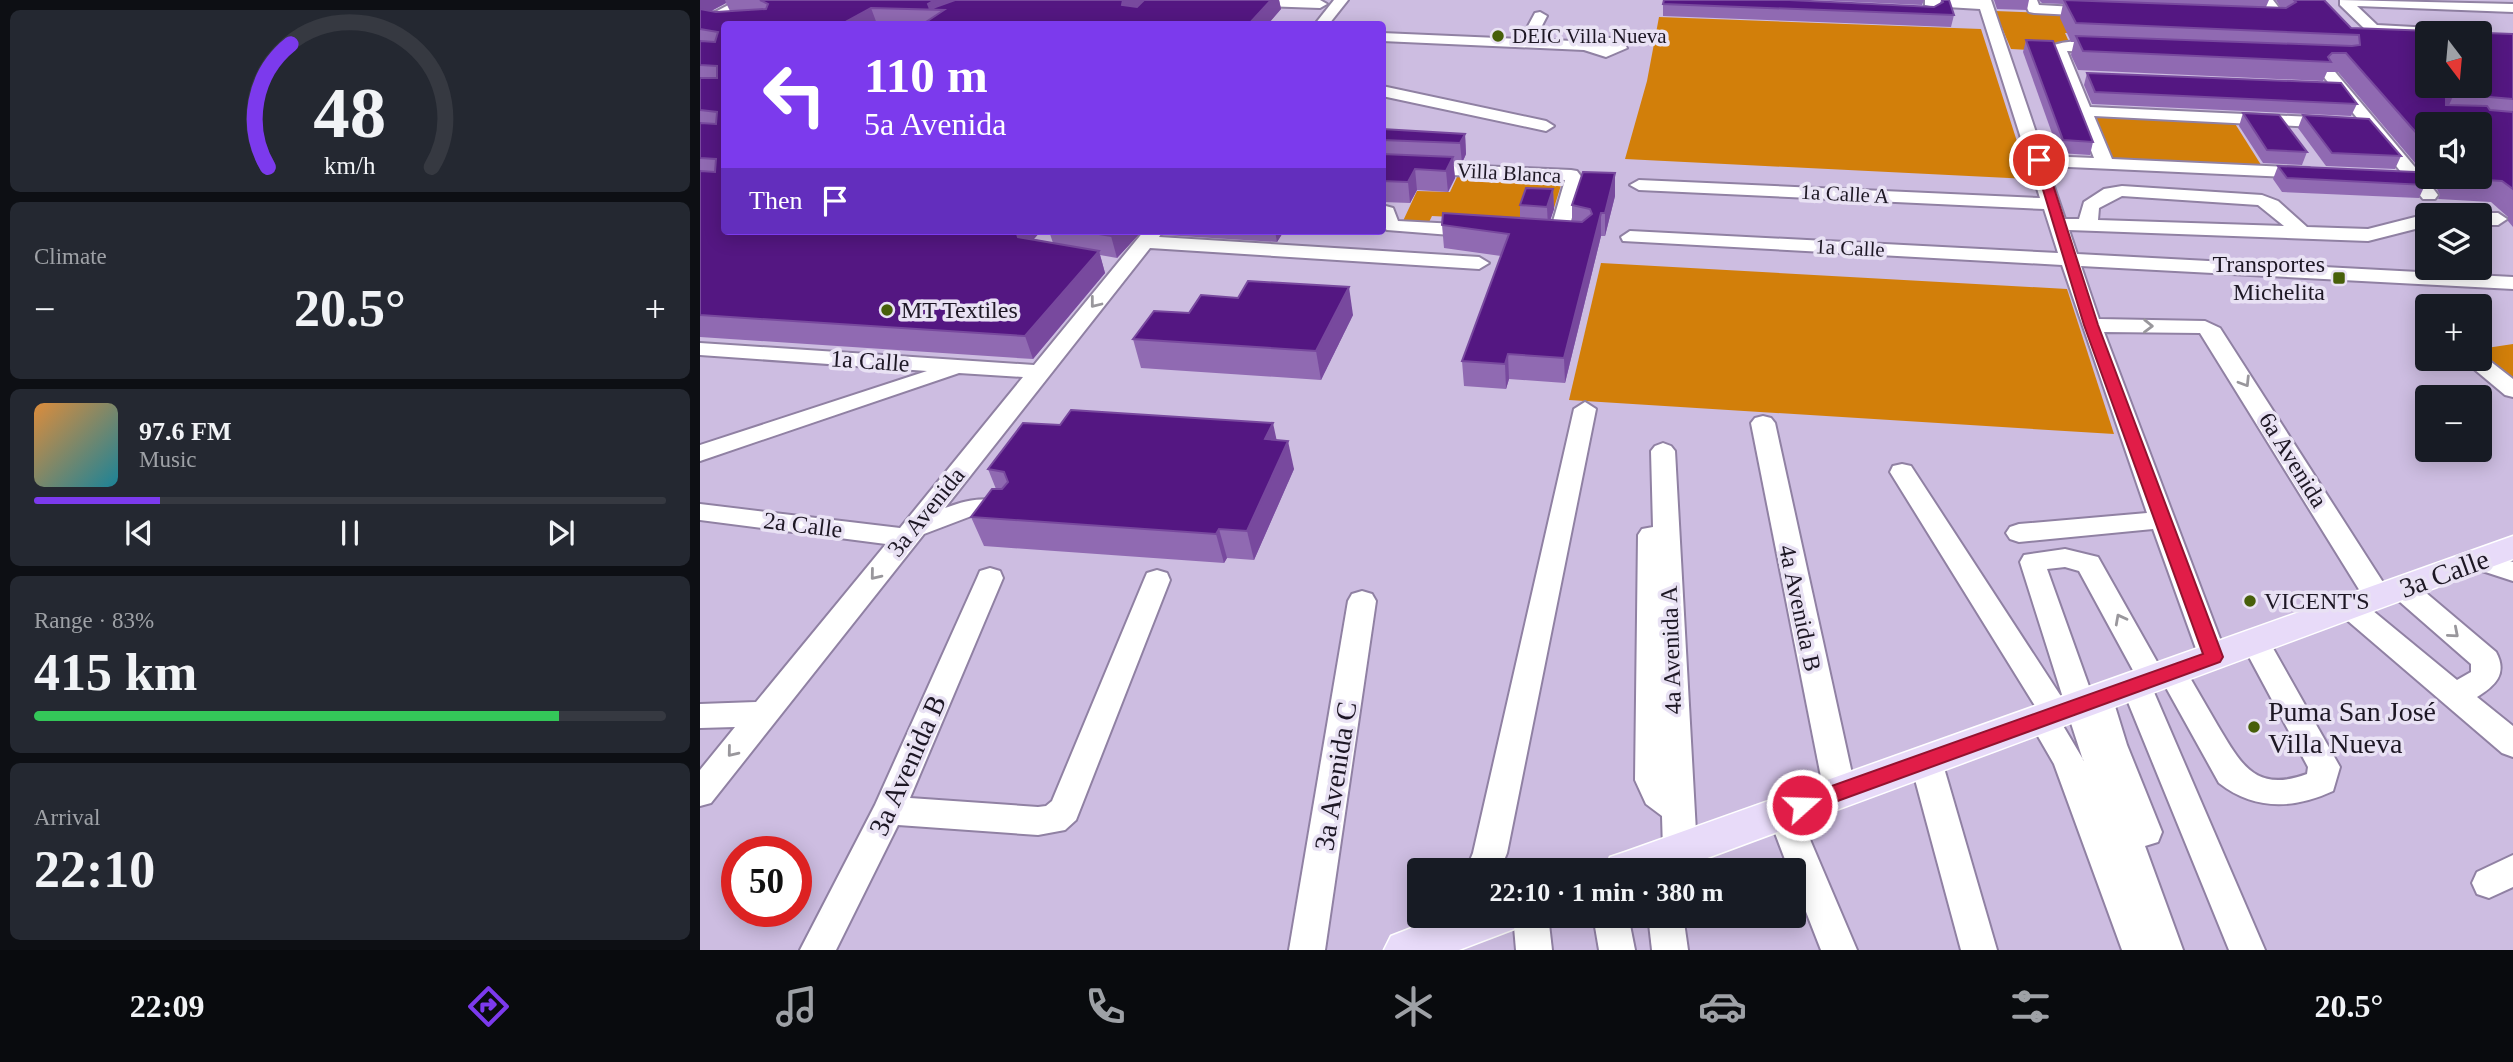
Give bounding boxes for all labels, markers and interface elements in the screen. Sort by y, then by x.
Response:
north arrow [2415,21,2492,98]
map controls [2415,21,2492,462]
place label: DEIC Villa Nueva [1512,24,1667,48]
marker: DEIC Villa Nueva [1490,28,1506,44]
text: 110 m [864,48,988,103]
icon: left [749,49,840,140]
text: 48 [314,72,386,153]
text: 5a Avenida [864,106,1006,142]
button: sound [2415,112,2492,189]
pin [2009,130,2069,190]
icon: arrive [2020,141,2058,179]
text: km/h [324,152,376,179]
street label: Villa Blanca [1456,158,1562,188]
street label: 1a Calle A [1800,180,1891,208]
icon: arrive [816,182,854,220]
text: Then [749,186,802,215]
button: layers [2415,203,2492,280]
street label: 1a Calle [1815,234,1885,262]
text: Climate [34,244,107,269]
place label: Transportes Michelita [2213,251,2325,305]
marker: Transportes Michelita [2331,270,2347,286]
text: 20.5° [294,280,406,337]
text: − [34,288,55,330]
text: + [645,288,666,330]
button: + [2415,294,2492,371]
one-way arrow [1091,296,1104,308]
place label: MT Textiles [901,297,1018,323]
marker: MT Textiles [879,302,895,318]
one-way arrow [2143,319,2154,334]
street label: 1a Calle [830,345,910,377]
one-way arrow [2236,374,2249,387]
button: − [2415,385,2492,462]
street label: 6a Avenida [2254,408,2333,512]
text: 97.6 FM [139,417,231,446]
text: Music [139,447,197,472]
street label: 3a Avenida [882,462,970,562]
street label: 2a Calle [762,507,844,543]
icon: previous [120,514,158,552]
icon: pause [331,514,369,552]
icon: next [542,514,580,552]
street label: 4a Avenida B [1774,542,1826,674]
street label: 3a Calle [2395,543,2493,604]
one-way arrow [871,567,883,580]
street label: 4a Avenida A [1656,584,1686,715]
place label: VICENT'S [2264,588,2370,614]
marker: VICENT'S [2242,593,2258,609]
text: Range · 83% [34,608,154,633]
one-way arrow [2114,614,2128,626]
one-way arrow [2446,625,2459,637]
text: 415 km [34,644,197,701]
street label: 3a Avenida B [863,690,952,840]
place label: Puma San José Villa Nueva [2268,696,2436,759]
street label: 3a Avenida C [1308,699,1363,853]
marker: Puma San José Villa Nueva [2246,719,2262,735]
one-way arrow [728,745,741,757]
position arrow [1765,768,1839,842]
text: Arrival [34,805,100,830]
speed limit sign: 50 [721,836,812,927]
text: 22:10 [34,841,155,898]
text: 22:10 · 1 min · 380 m [1490,878,1724,907]
icon: directions [464,982,513,1031]
icon: music [772,982,821,1031]
icon: phone [1081,982,1130,1031]
icon: climate [1389,982,1438,1031]
icon: car [1698,982,1747,1031]
icon: filters [2006,982,2055,1031]
text: 22:09 [130,988,204,1024]
text: 20.5° [2314,988,2383,1024]

